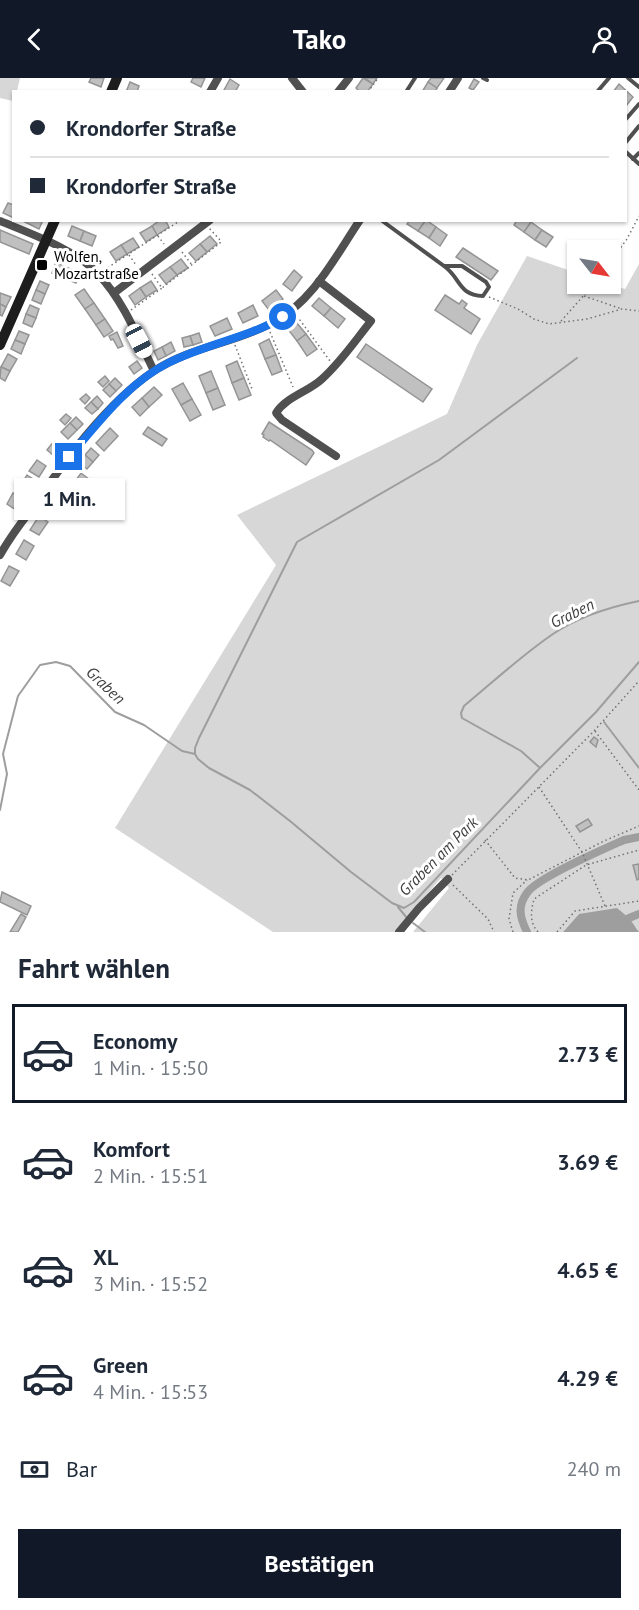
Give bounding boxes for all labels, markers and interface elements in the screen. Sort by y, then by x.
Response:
text: Tako [293,22,346,56]
icon: back [18,23,51,56]
icon: person [588,23,621,56]
text: Krondorfer Straße [66,114,237,142]
text: Krondorfer Straße [66,172,237,200]
north arrow [567,240,621,294]
map controls [567,240,621,294]
place label: Wolfen, Mozartstraße [54,247,139,283]
marker: Wolfen, Mozartstraße [35,258,49,272]
route start [269,303,296,330]
car [123,321,155,361]
route end [55,443,82,470]
callout: 1 Min. [14,478,124,520]
text: 1 Min. [43,486,96,512]
water label: Graben [547,594,597,632]
water label: Graben [82,662,130,708]
water label: Graben am Park [394,812,482,900]
text: Fahrt wählen [18,951,170,985]
icon: car [21,1027,75,1081]
text: Economy [93,1027,177,1055]
text: 2.73 € [557,1040,618,1068]
text: 1 Min. · 15:50 [93,1055,208,1081]
icon: car [21,1135,75,1189]
text: Komfort [93,1135,170,1163]
text: 3.69 € [557,1148,618,1176]
text: 2 Min. · 15:51 [93,1163,208,1189]
icon: car [21,1243,75,1297]
text: XL [93,1243,118,1271]
text: 4.65 € [557,1256,618,1284]
text: 3 Min. · 15:52 [93,1271,208,1297]
icon: car [21,1351,75,1405]
text: Green [93,1351,148,1379]
text: 4.29 € [557,1364,618,1392]
text: 4 Min. · 15:53 [93,1379,208,1405]
icon: cash [18,1453,51,1486]
text: Bar [66,1455,97,1483]
text: 240 m [567,1456,621,1482]
button: Bestätigen [18,1529,621,1598]

